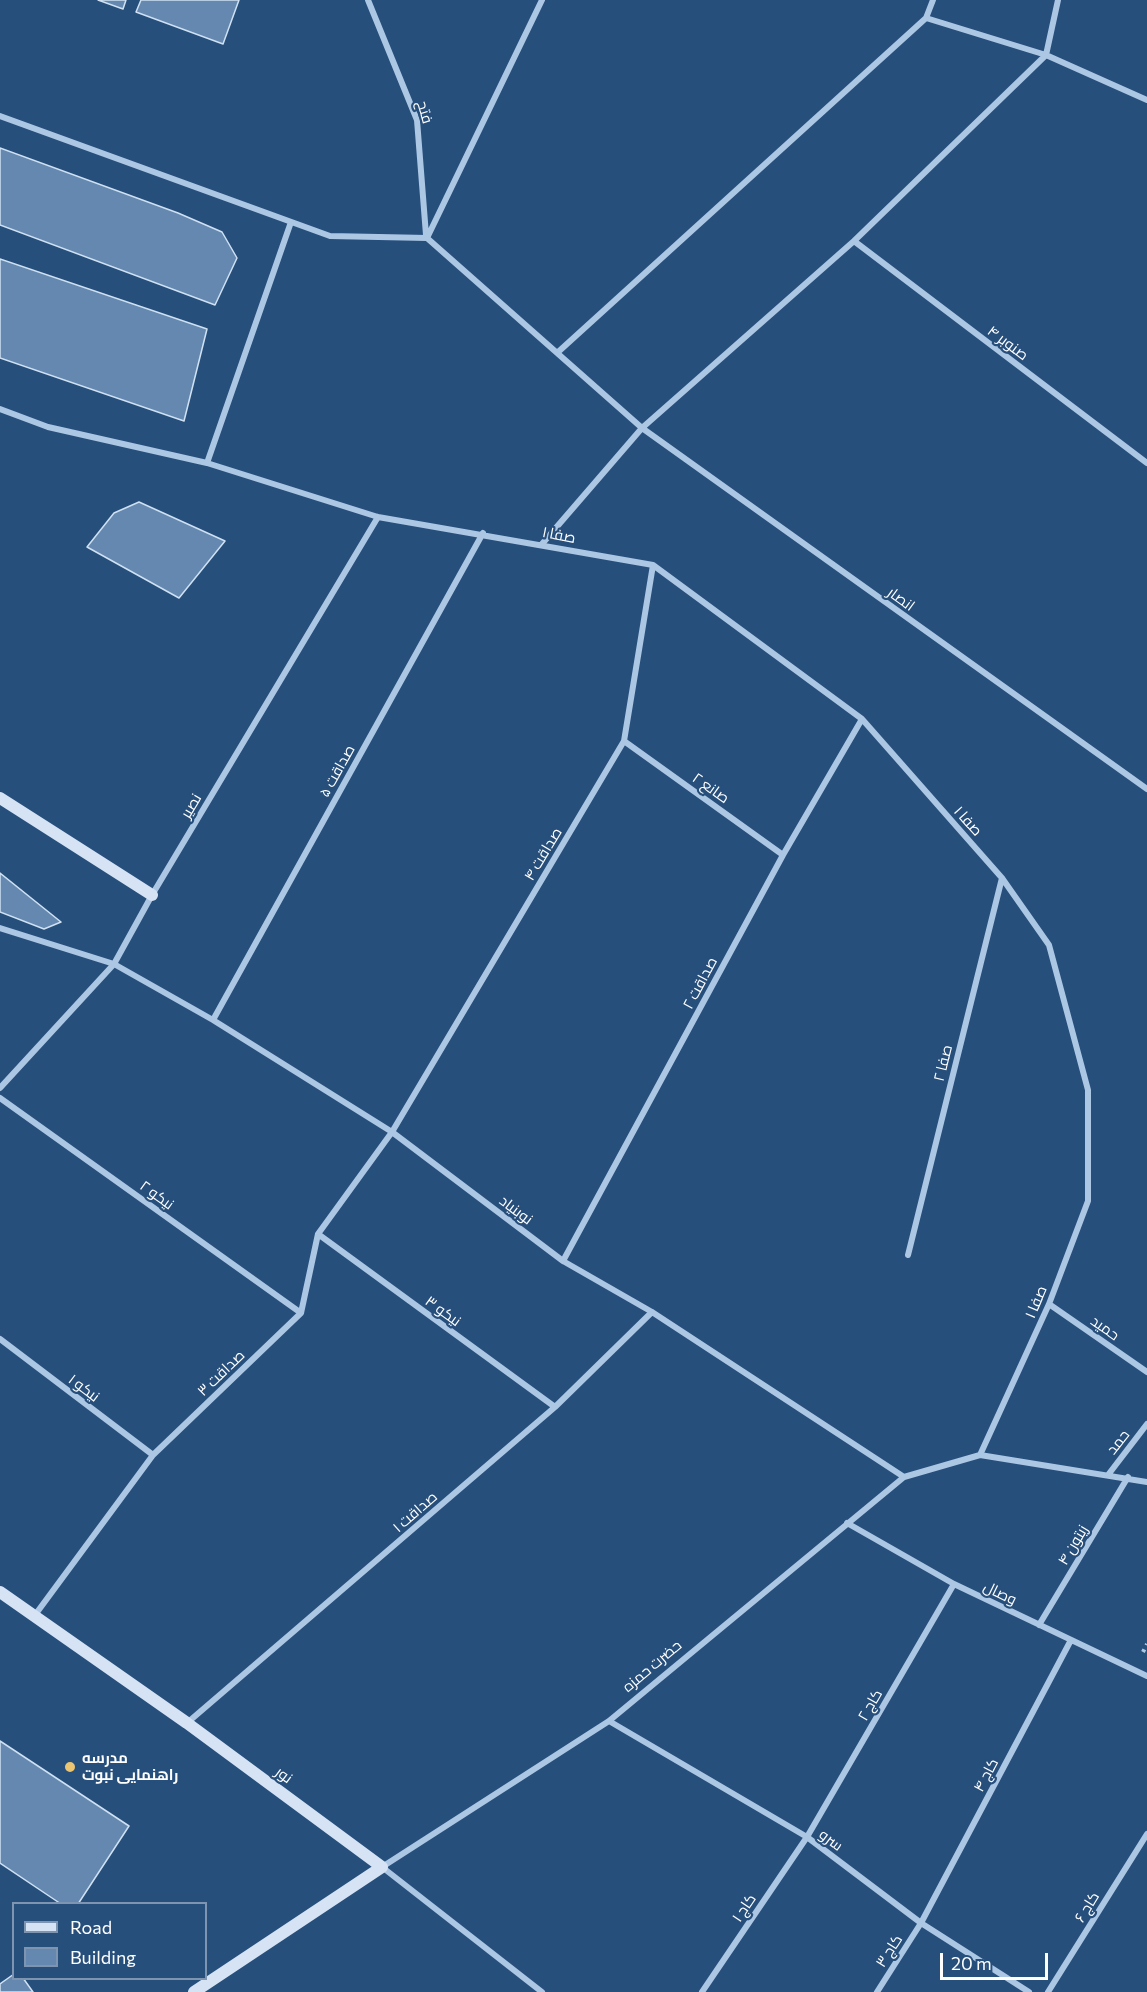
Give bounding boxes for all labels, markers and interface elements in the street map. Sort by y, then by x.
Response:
street label: فتح [413,98,437,126]
street label: صنوبر ۴ [984,322,1032,364]
street label: صفا ۱ [541,523,577,547]
street label: انصار [884,583,918,615]
street label: صداقت ۵ [315,742,359,800]
street label: صانع ۲ [689,769,733,807]
street label: نصیر [177,790,205,822]
street label: صفا ۱ [950,802,986,840]
street label: صداقت ۴ [520,824,566,884]
street label: صداقت ۲ [679,954,721,1012]
street label: صفا ۲ [930,1043,956,1083]
street label: نیکو ۲ [136,1177,178,1213]
street label: نوبنیاد [496,1192,536,1228]
street label: صفا ۱ [1021,1283,1051,1321]
street label: نیکو ۳ [422,1292,464,1330]
street label: حمید [1087,1312,1123,1344]
street label: صداقت ۳ [194,1346,248,1400]
street label: نیکو ۱ [65,1370,103,1406]
street label: حمد [1103,1426,1133,1458]
street label: صداقت ۱ [389,1488,441,1536]
street label: زیتون ۴ [1054,1522,1092,1568]
street label: وصال [980,1577,1020,1609]
street label: حضرت حمزه [619,1636,685,1696]
street label: کاج ۲ [854,1686,886,1724]
place label: مدرسه راهنمایی نبوت [82,1749,178,1784]
street label: کاج ۴ [970,1755,1002,1795]
marker: مدرسه راهنمایی نبوت [63,1760,77,1774]
street label: نور [272,1763,296,1787]
street label: سرو [816,1825,846,1855]
street label: کاج ۶ [1071,1888,1103,1926]
street label: کاج ۱ [728,1891,760,1925]
legend [12,1902,207,1980]
text: Road [70,1916,112,1938]
street label: کاج ۳ [872,1931,906,1971]
scale bar [943,1941,1051,1979]
text: Building [70,1946,136,1968]
text: 20 m [951,1952,992,1974]

